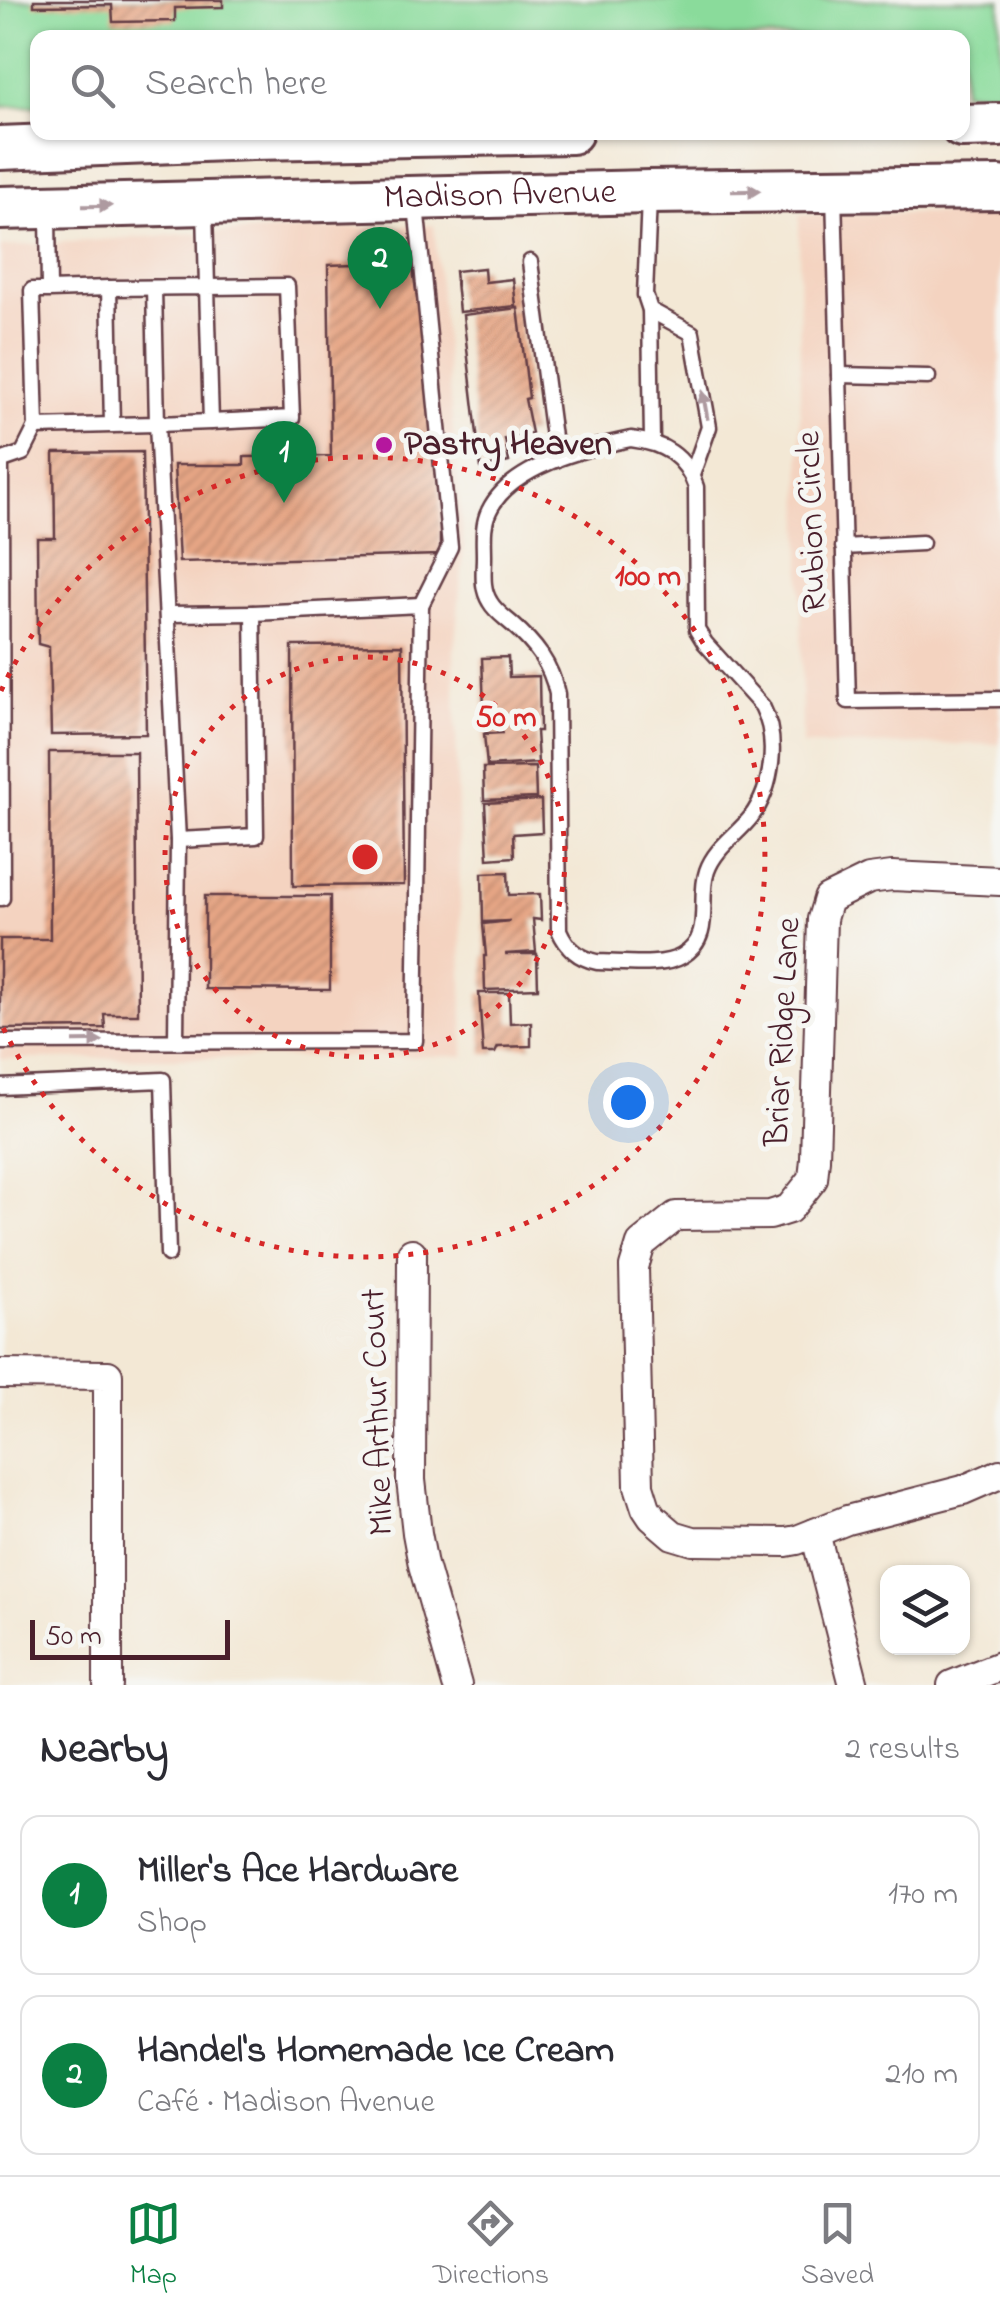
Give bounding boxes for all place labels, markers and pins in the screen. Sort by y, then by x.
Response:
pin: 2 [348,226,412,309]
pin: 1 [252,420,316,503]
place label: Pastry Heaven [404,420,612,472]
marker: Pastry Heaven [373,434,395,456]
centre of rings [347,839,383,875]

